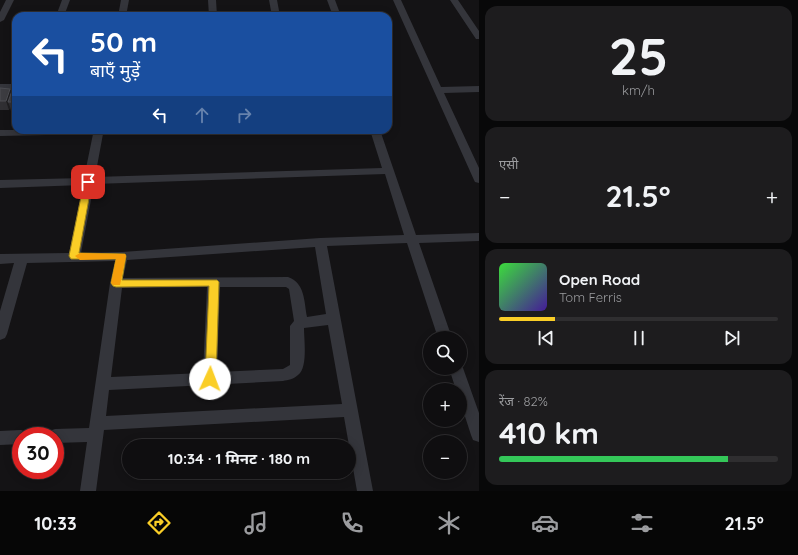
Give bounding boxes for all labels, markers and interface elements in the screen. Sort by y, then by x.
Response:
text: 25 [609,23,668,88]
text: 50 m [90,24,157,59]
icon: left [24,28,76,80]
text: बाएँ मुड़ें [90,59,140,82]
text: km/h [622,82,655,98]
icon: left [149,104,171,126]
icon: ahead [191,104,213,126]
icon: right [233,104,255,126]
text: एसी [499,156,518,172]
pin [71,165,105,199]
icon: arrive [77,171,99,193]
text: 21.5° [605,177,671,215]
text: − [499,183,510,211]
text: + [766,183,778,211]
text: Open Road [559,270,640,289]
text: Tom Ferris [559,289,622,305]
icon: previous [535,327,557,349]
icon: pause [628,327,650,349]
icon: next [721,327,743,349]
map controls [423,331,467,479]
button: search [423,331,467,375]
position arrow [189,358,231,400]
button: + [423,383,467,427]
text: रेंज · 82% [499,393,548,409]
text: 410 km [499,414,599,452]
speed limit sign: 30 [12,427,64,479]
button: − [423,435,467,479]
text: 10:34 · 1 मिनट · 180 m [168,449,310,468]
icon: directions [145,509,173,537]
icon: music [242,509,270,537]
icon: phone [338,509,366,537]
icon: climate [435,509,463,537]
icon: car [531,509,559,537]
icon: filters [628,509,656,537]
text: 10:33 [34,512,77,535]
text: 21.5° [725,512,764,535]

